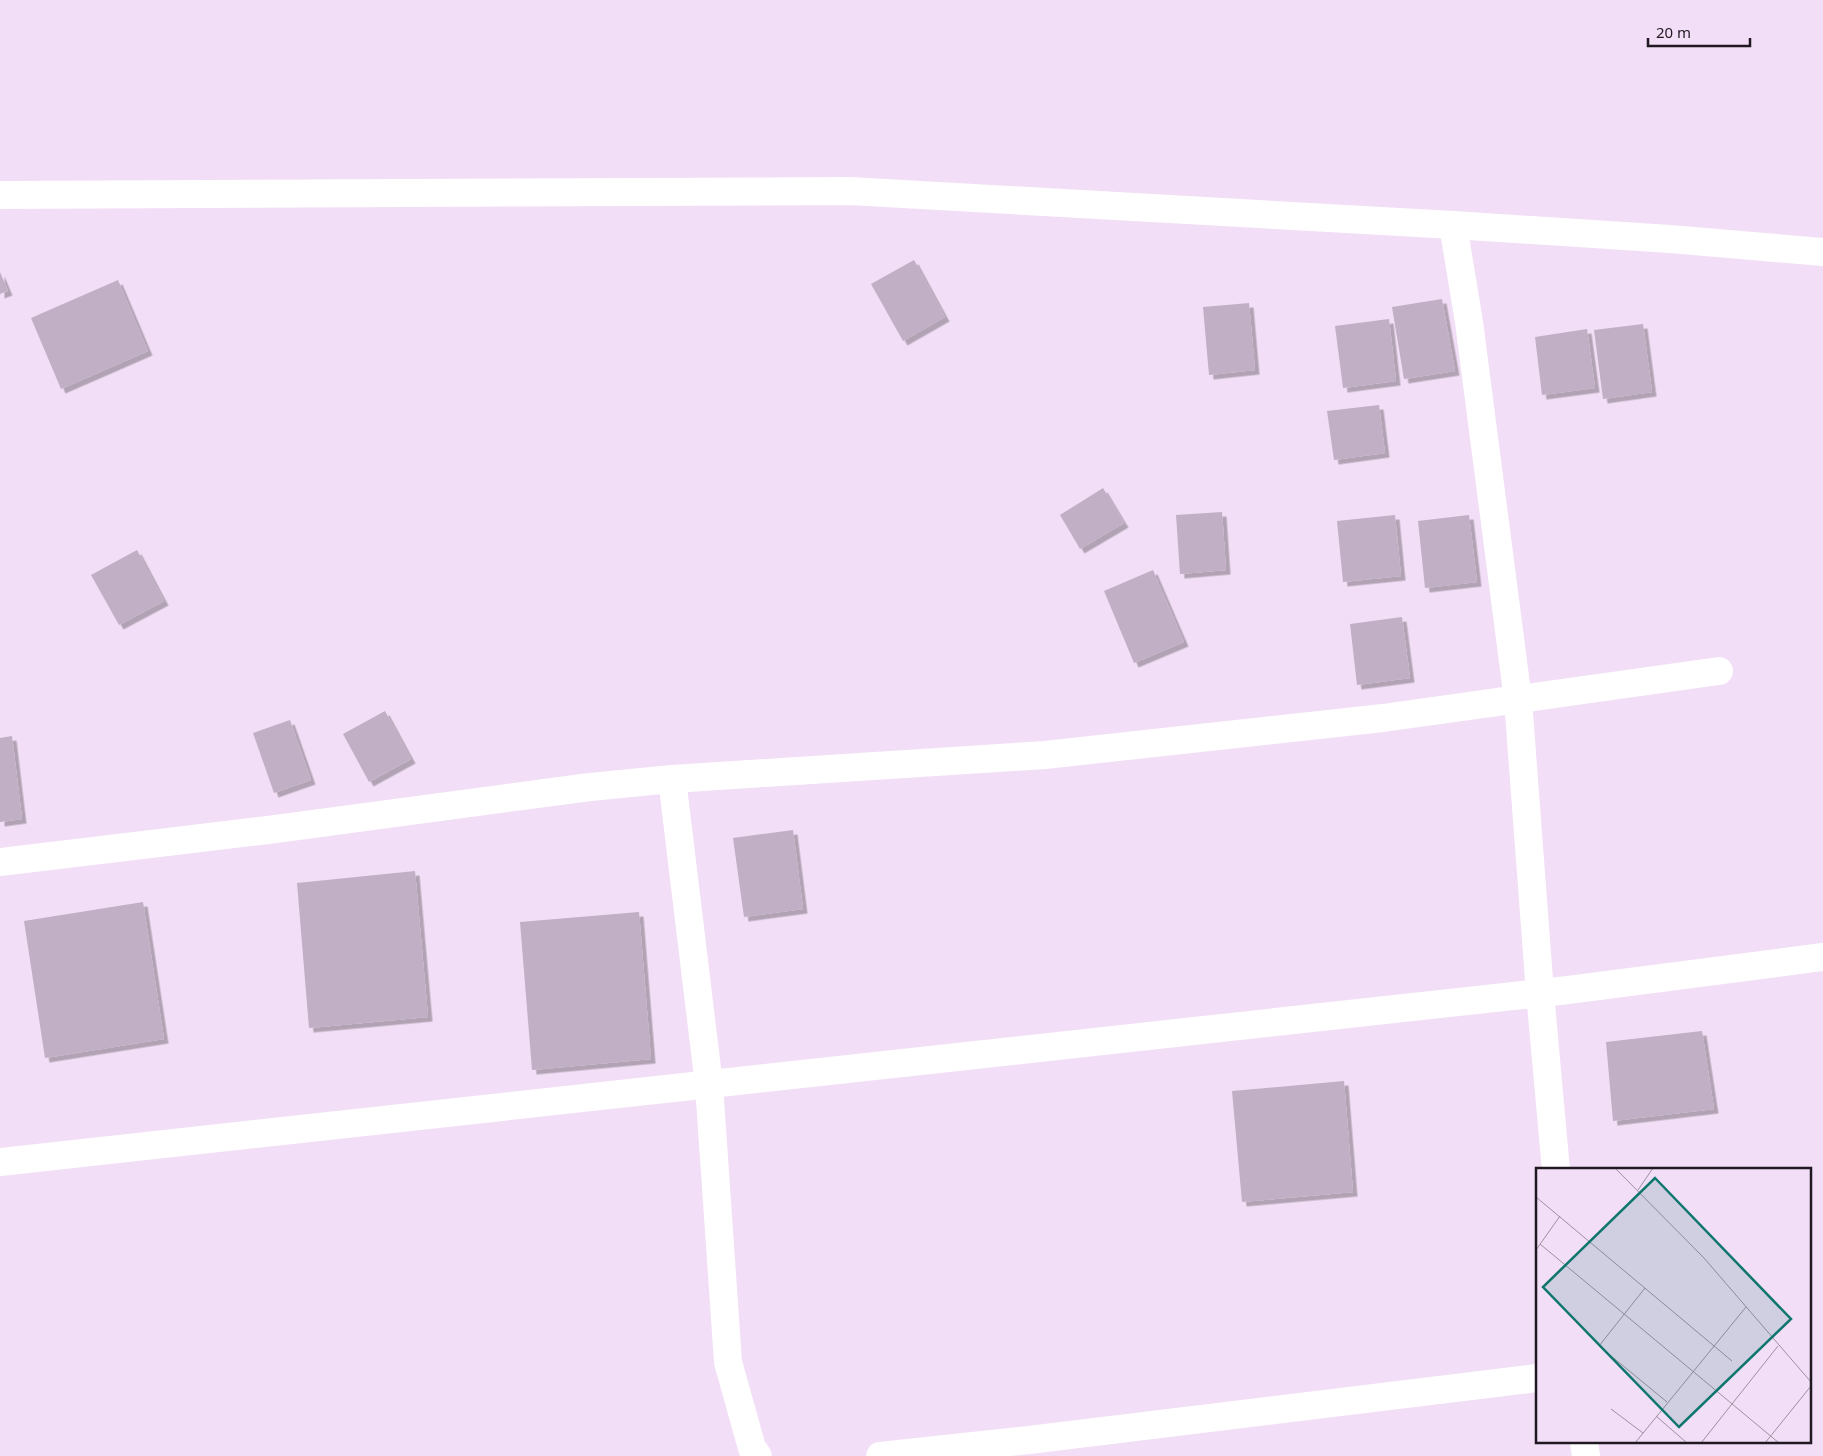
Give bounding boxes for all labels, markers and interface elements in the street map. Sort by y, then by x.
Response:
scale bar [1648,15,1750,47]
text: 20 m [1656,22,1691,42]
inset map [1536,1168,1810,1444]

